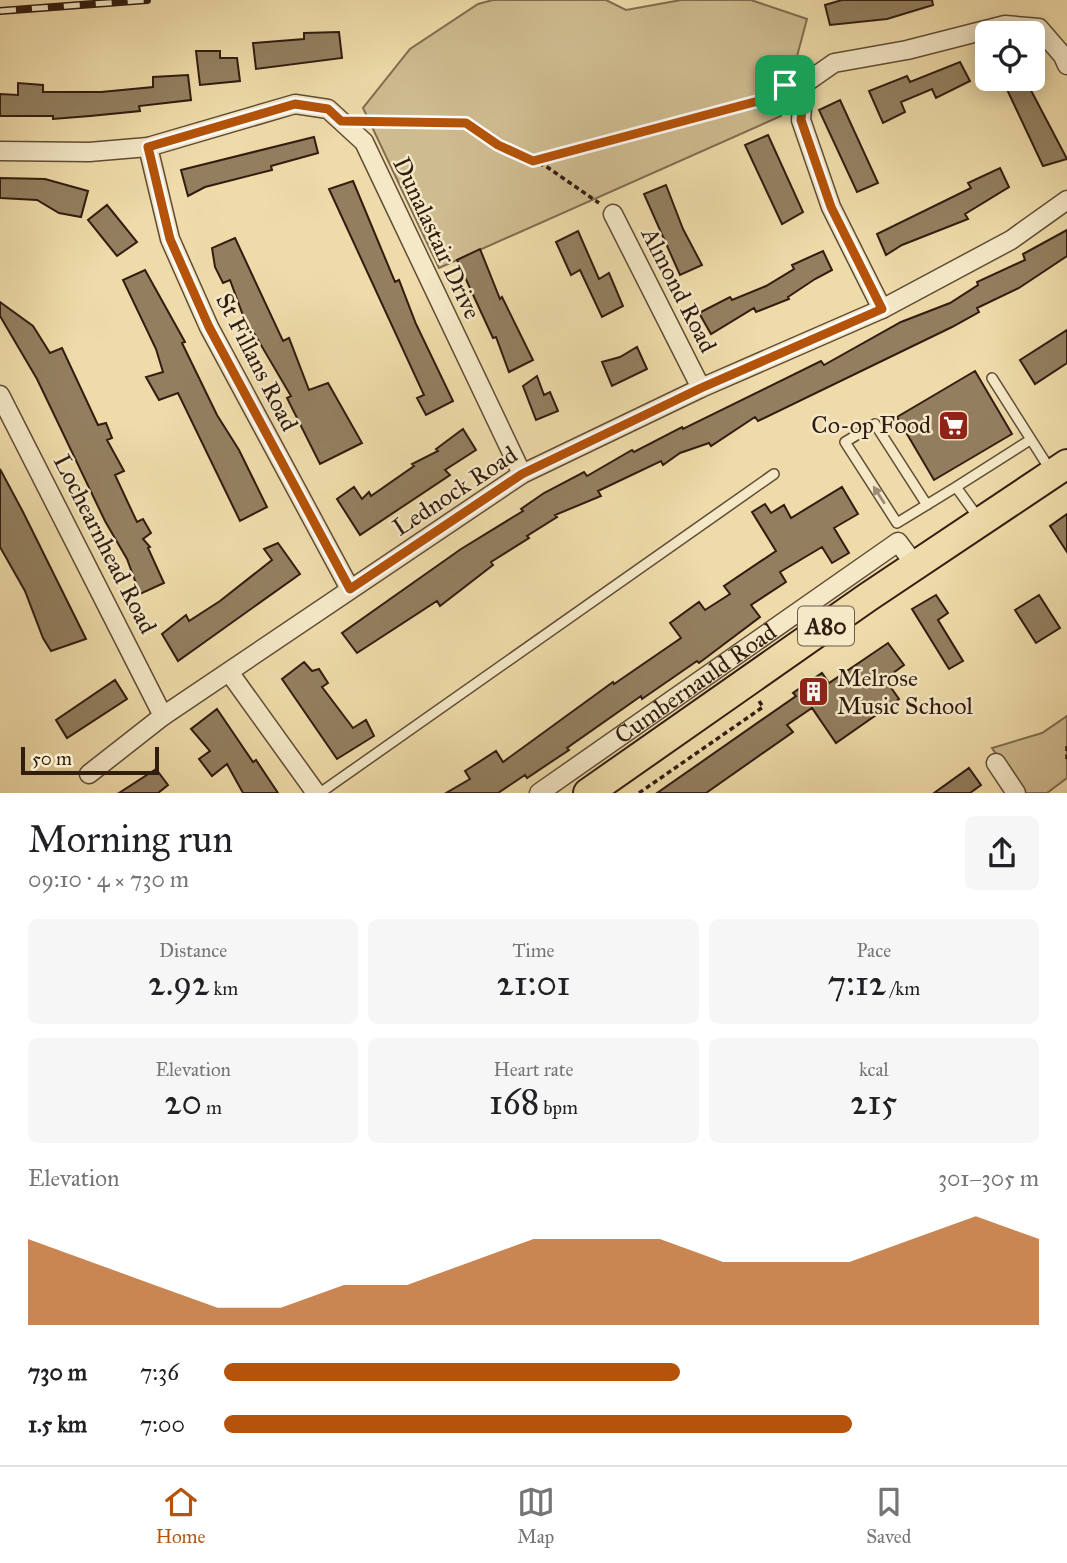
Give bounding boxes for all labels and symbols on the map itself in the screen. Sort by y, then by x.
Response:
pin [755,55,815,115]
street label: Dunalastair Drive [386,152,488,324]
street label: Almond Road [634,222,723,358]
street label: St Fillans Road [209,288,305,436]
supermarket icon: Co-op Food [937,408,971,442]
place label: Co-op Food [811,410,931,440]
street label: Lednock Road [387,440,523,542]
street label: Lochearnhead Road [47,449,163,639]
one-way arrow [873,485,886,505]
road number: A80 [798,606,854,646]
street label: Cumbernauld Road [609,617,782,750]
place label: Melrose Music School [837,663,973,721]
building icon: Melrose Music School [797,675,831,709]
scale bar [21,744,159,776]

